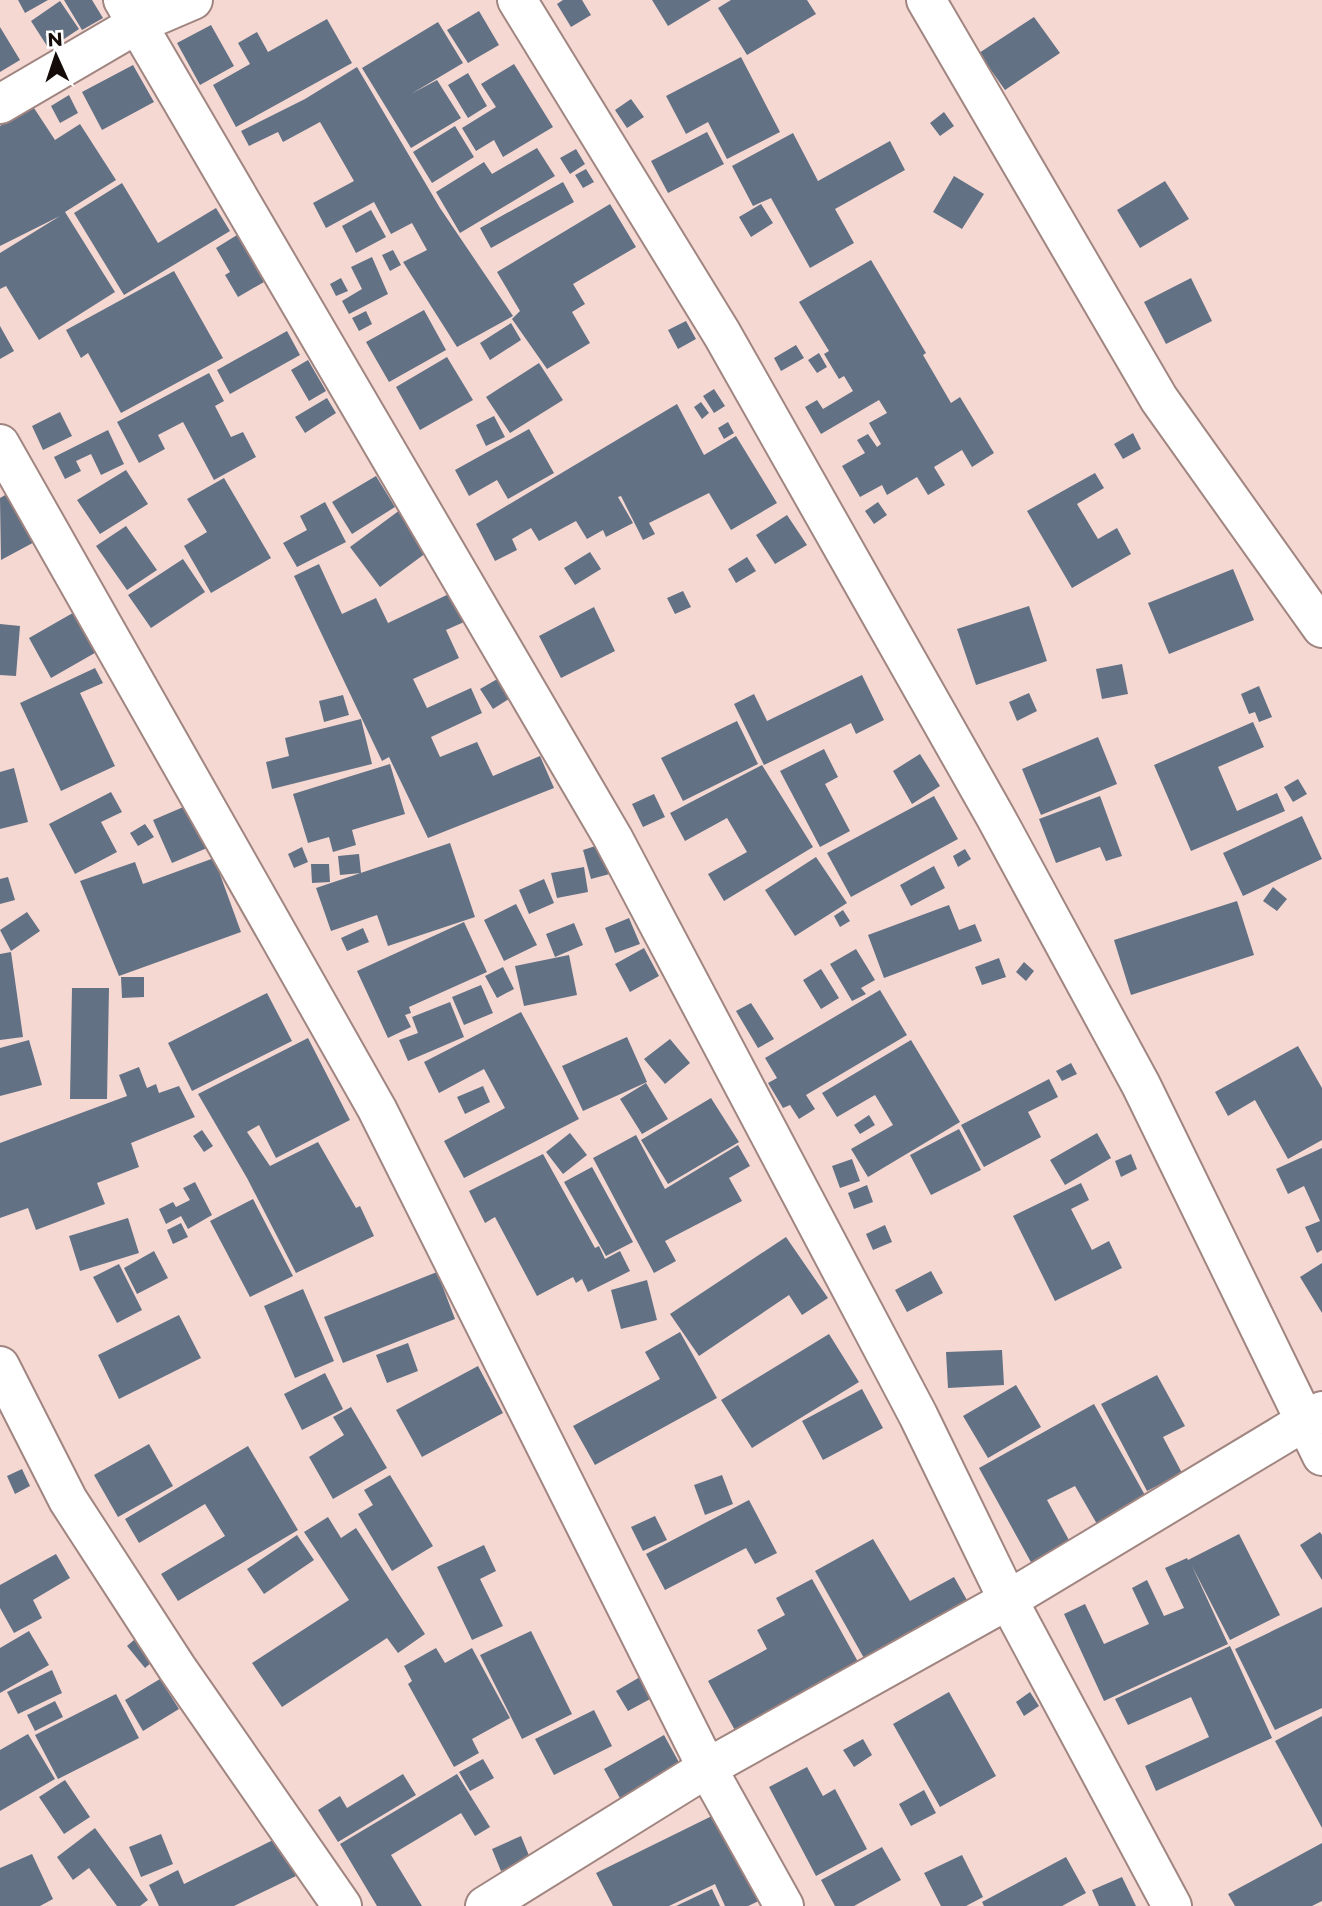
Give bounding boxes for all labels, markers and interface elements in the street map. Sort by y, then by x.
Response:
north arrow [21,21,91,91]
text: N [47,28,63,51]

